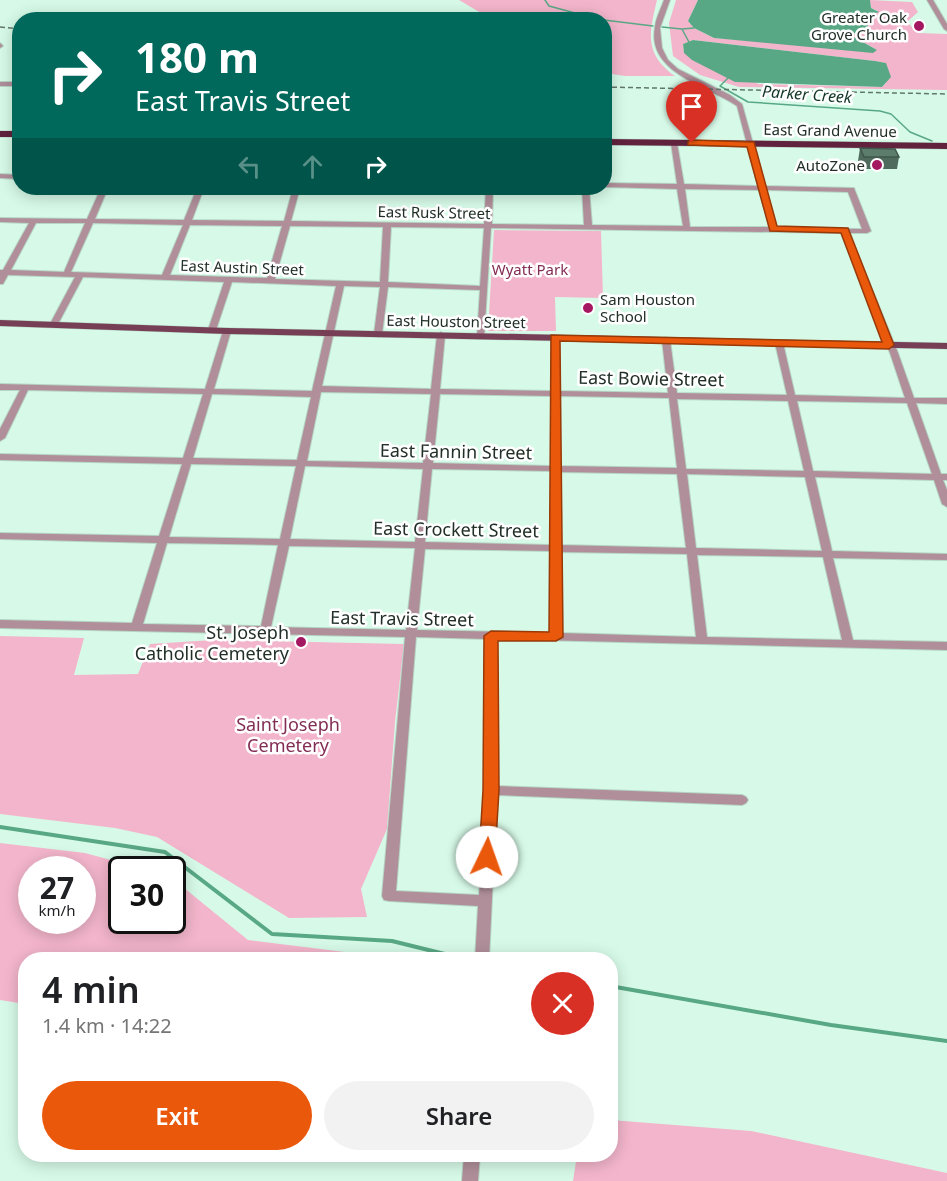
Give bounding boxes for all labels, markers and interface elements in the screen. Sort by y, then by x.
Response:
place label: Greater Oak Grove Church [811,7,907,44]
marker: Greater Oak Grove Church [912,19,926,33]
text: 180 m [135,28,259,85]
icon: right [36,36,114,114]
water label: Parker Creek [761,80,854,108]
pin [666,81,717,143]
text: East Travis Street [135,82,350,119]
icon: arrive [675,90,708,123]
street label: East Grand Avenue [763,119,897,141]
icon: left [233,150,266,183]
icon: ahead [296,150,329,183]
icon: right [359,150,392,183]
place label: AutoZone [796,155,865,175]
marker: AutoZone [870,158,884,172]
street label: East Rusk Street [377,201,491,223]
street label: East Austin Street [180,255,305,279]
park label: Wyatt Park [492,259,568,279]
place label: Sam Houston School [600,289,695,326]
marker: Sam Houston School [581,301,595,315]
street label: East Houston Street [386,310,526,332]
street label: East Bowie Street [578,365,725,391]
street label: East Fannin Street [380,438,533,464]
street label: East Crockett Street [373,516,539,542]
street label: East Travis Street [330,605,474,631]
place label: St. Joseph Catholic Cemetery [135,620,290,665]
marker: St. Joseph Catholic Cemetery [294,635,308,649]
park label: Saint Joseph Cemetery [236,712,340,757]
position arrow [455,825,519,889]
speed limit sign: 30 [108,856,186,934]
text: 27 [40,867,74,908]
text: km/h [39,900,75,920]
text: 4 min [42,965,140,1014]
button: close [531,972,594,1035]
text: 1.4 km · 14:22 [42,1012,172,1039]
button: Exit [42,1081,312,1150]
button: Share [324,1081,594,1150]

